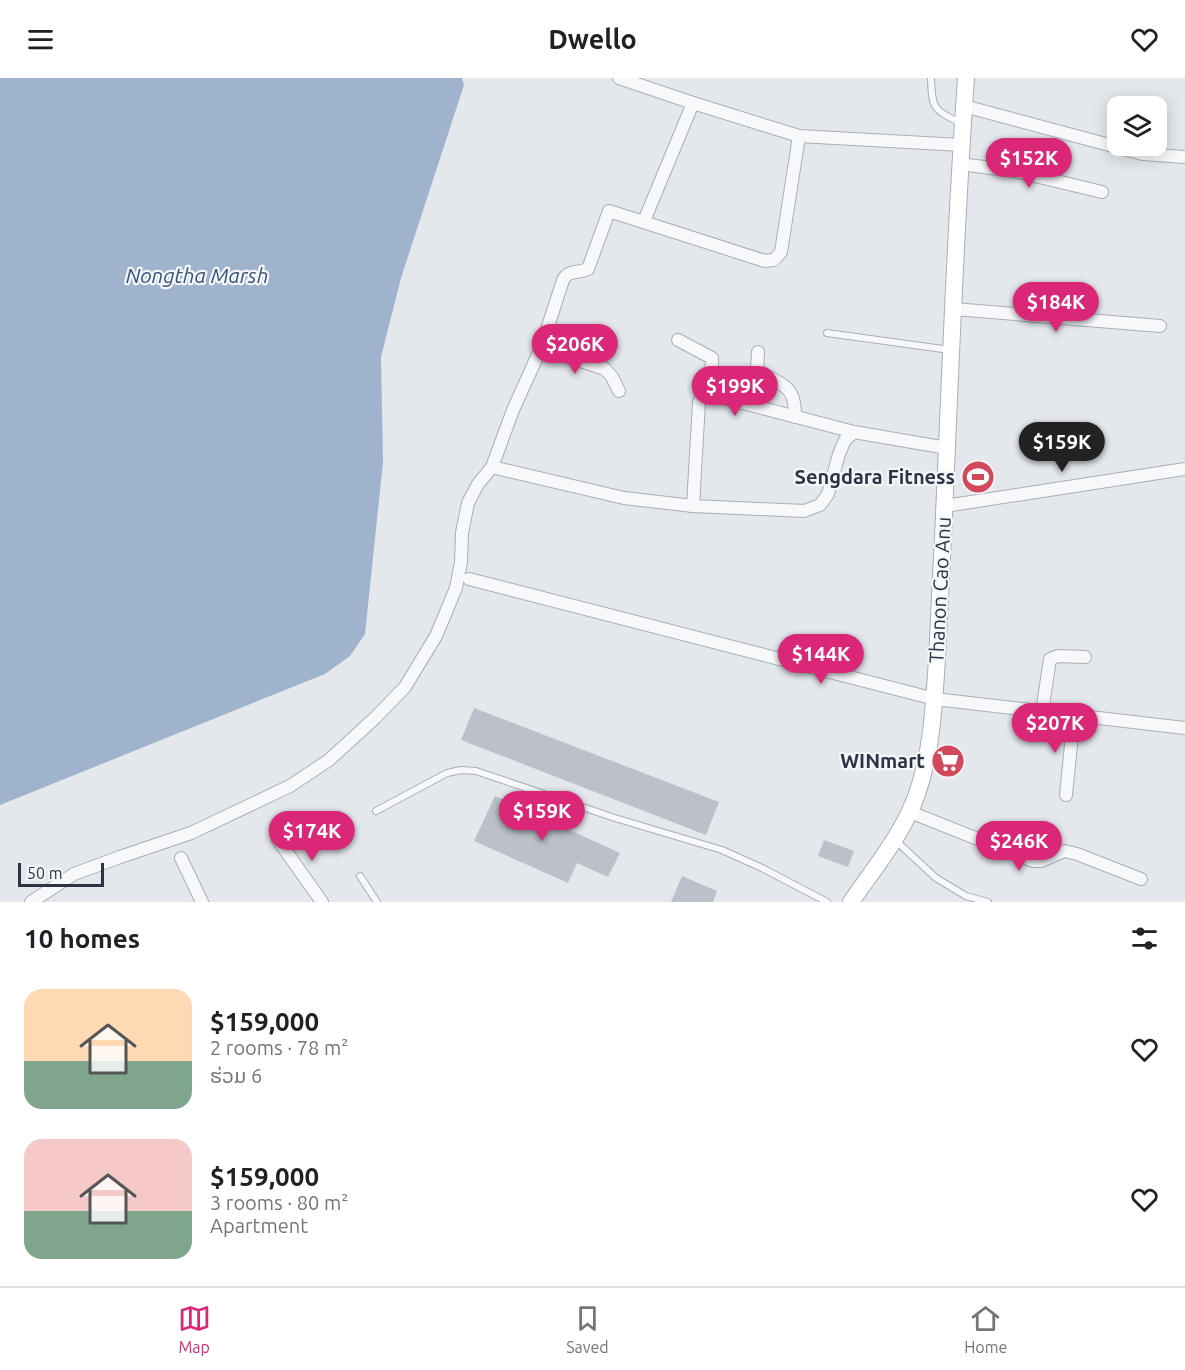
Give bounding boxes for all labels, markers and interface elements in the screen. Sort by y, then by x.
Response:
icon: menu [24,23,57,56]
icon: heart [1128,23,1161,56]
text: Dwello [548,24,637,54]
map controls [1107,96,1167,156]
button: layers [1107,96,1167,156]
pin: $152K [987,138,1071,189]
text: $152K [1000,146,1058,169]
water label: Nongtha Marsh [126,263,268,287]
pin: $184K [1014,282,1098,333]
text: $184K [1027,290,1085,313]
pin: $206K [533,324,617,375]
text: $206K [546,332,604,355]
pin: $199K [693,366,777,417]
text: $199K [706,374,764,397]
pin: $159K [1020,422,1104,473]
text: $159K [1033,430,1091,453]
sports icon: Sengdara Fitness [960,459,996,495]
place label: Sengdara Fitness [795,465,955,488]
street label: Thanon Cao Anu [924,516,955,664]
pin: $144K [779,634,863,685]
text: $144K [792,642,850,665]
pin: $207K [1013,703,1097,754]
text: $207K [1026,711,1084,734]
supermarket icon: WINmart [930,743,966,779]
place label: WINmart [840,749,925,772]
pin: $159K [500,791,584,842]
text: $159K [513,799,571,822]
pin: $174K [270,811,354,862]
text: $174K [283,819,341,842]
pin: $246K [977,821,1061,872]
text: $246K [990,829,1048,852]
scale bar [18,860,104,888]
text: 50 m [27,864,63,882]
icon: filters [1128,922,1161,955]
text: 10 homes [24,924,140,953]
text: $159,000 [210,1007,319,1036]
icon: home [72,1013,144,1085]
icon: heart [1128,1033,1161,1066]
text: 2 rooms · 78 m² [210,1036,348,1059]
text: ຮ່ວມ 6 [210,1064,262,1087]
text: $159,000 [210,1162,319,1191]
icon: home [72,1163,144,1235]
icon: heart [1128,1183,1161,1216]
text: 3 rooms · 80 m² [210,1191,348,1214]
text: Apartment [210,1214,308,1237]
tab: Map [178,1302,211,1356]
tab: Saved [566,1302,609,1356]
tab: Home [964,1302,1007,1356]

